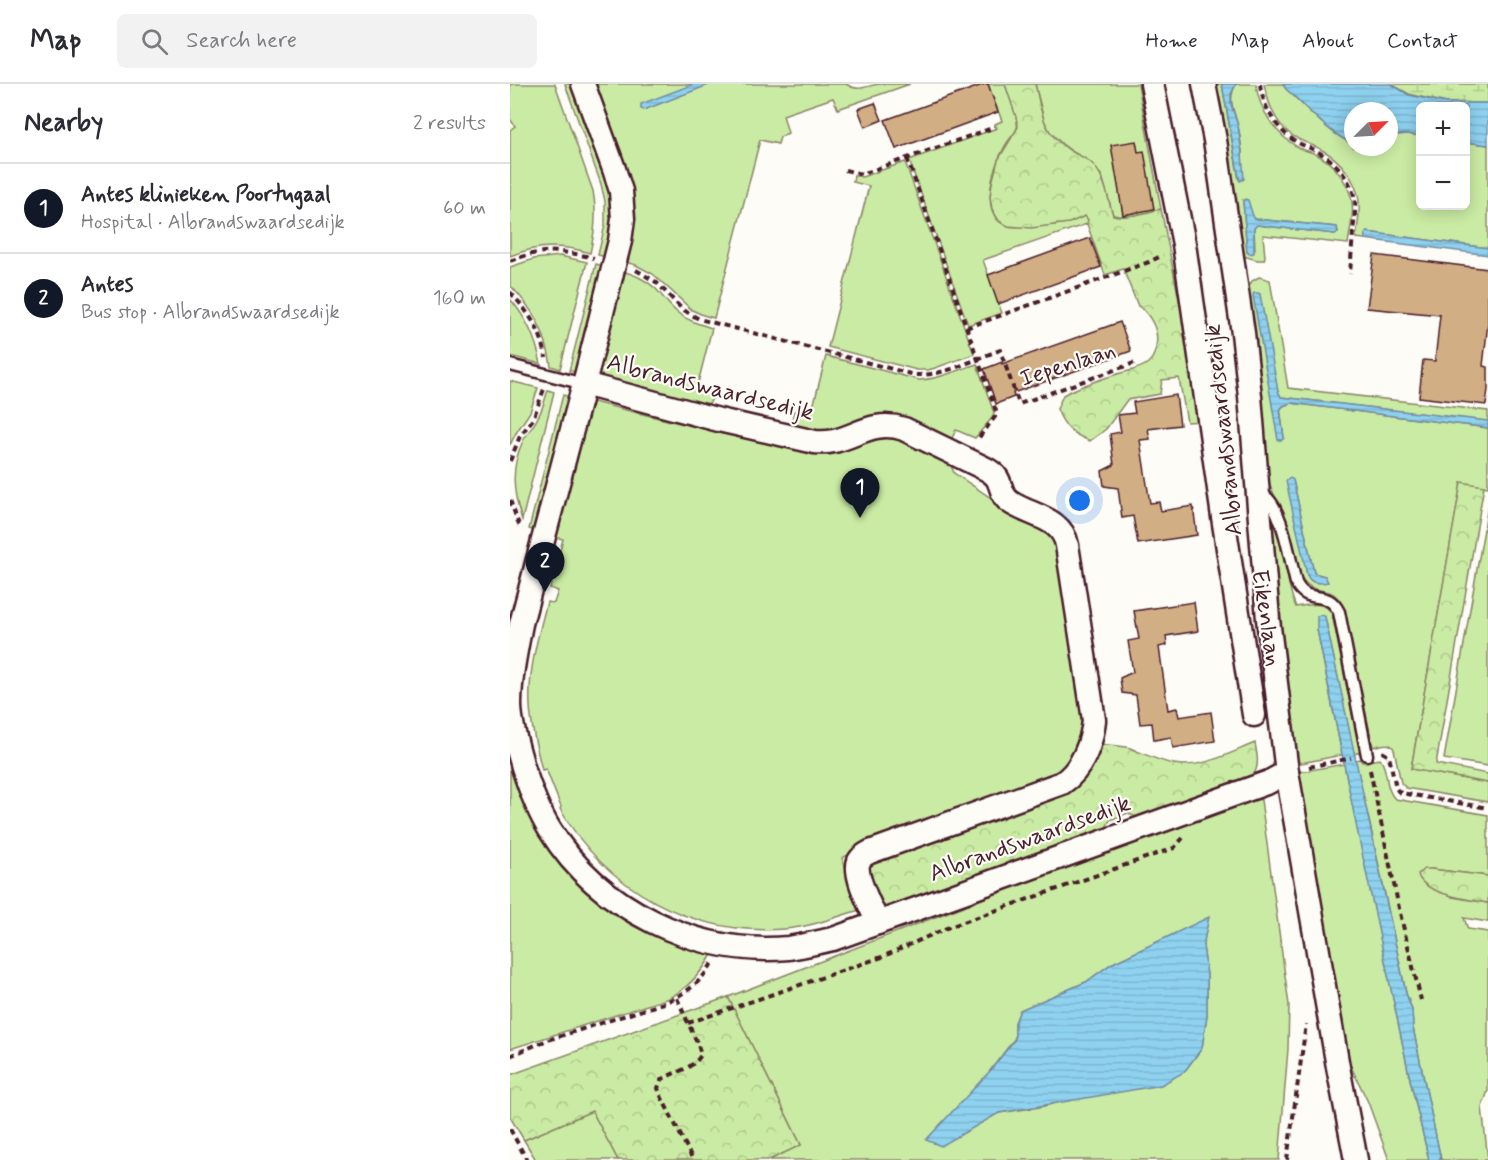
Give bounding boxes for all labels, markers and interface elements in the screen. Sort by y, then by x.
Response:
search box [117,14,537,68]
text: Map [30,23,81,60]
icon: search [138,25,171,58]
text: Search here [186,27,297,55]
text: Home [1146,27,1198,55]
text: Map [1231,27,1269,55]
text: About [1302,27,1354,55]
text: Contact [1387,27,1458,55]
north arrow [1344,102,1398,156]
map controls [1416,102,1470,210]
button: + [1416,102,1470,156]
text: Nearby [24,106,103,140]
text: 2 results [413,110,486,137]
button: − [1416,156,1470,210]
text: Antes klinieken Poortugaal [81,181,331,209]
text: 1 [39,195,48,222]
text: 60 m [443,195,486,222]
text: Hospital · Albrandswaardsedijk [81,209,345,236]
text: Antes [81,271,133,299]
text: 2 [39,285,48,312]
text: 160 m [433,285,486,312]
text: Bus stop · Albrandswaardsedijk [81,299,340,326]
street label: Albrandswaardsedijk [1197,323,1251,537]
street label: Iepenlaan [1016,335,1120,395]
street label: Albrandswaardsedijk [603,347,817,429]
pin: 1 [840,468,880,518]
your location [1065,486,1094,515]
pin: 2 [525,542,564,592]
street label: Eikenlaan [1243,567,1289,669]
street label: Albrandswaardsedijk [925,788,1135,890]

